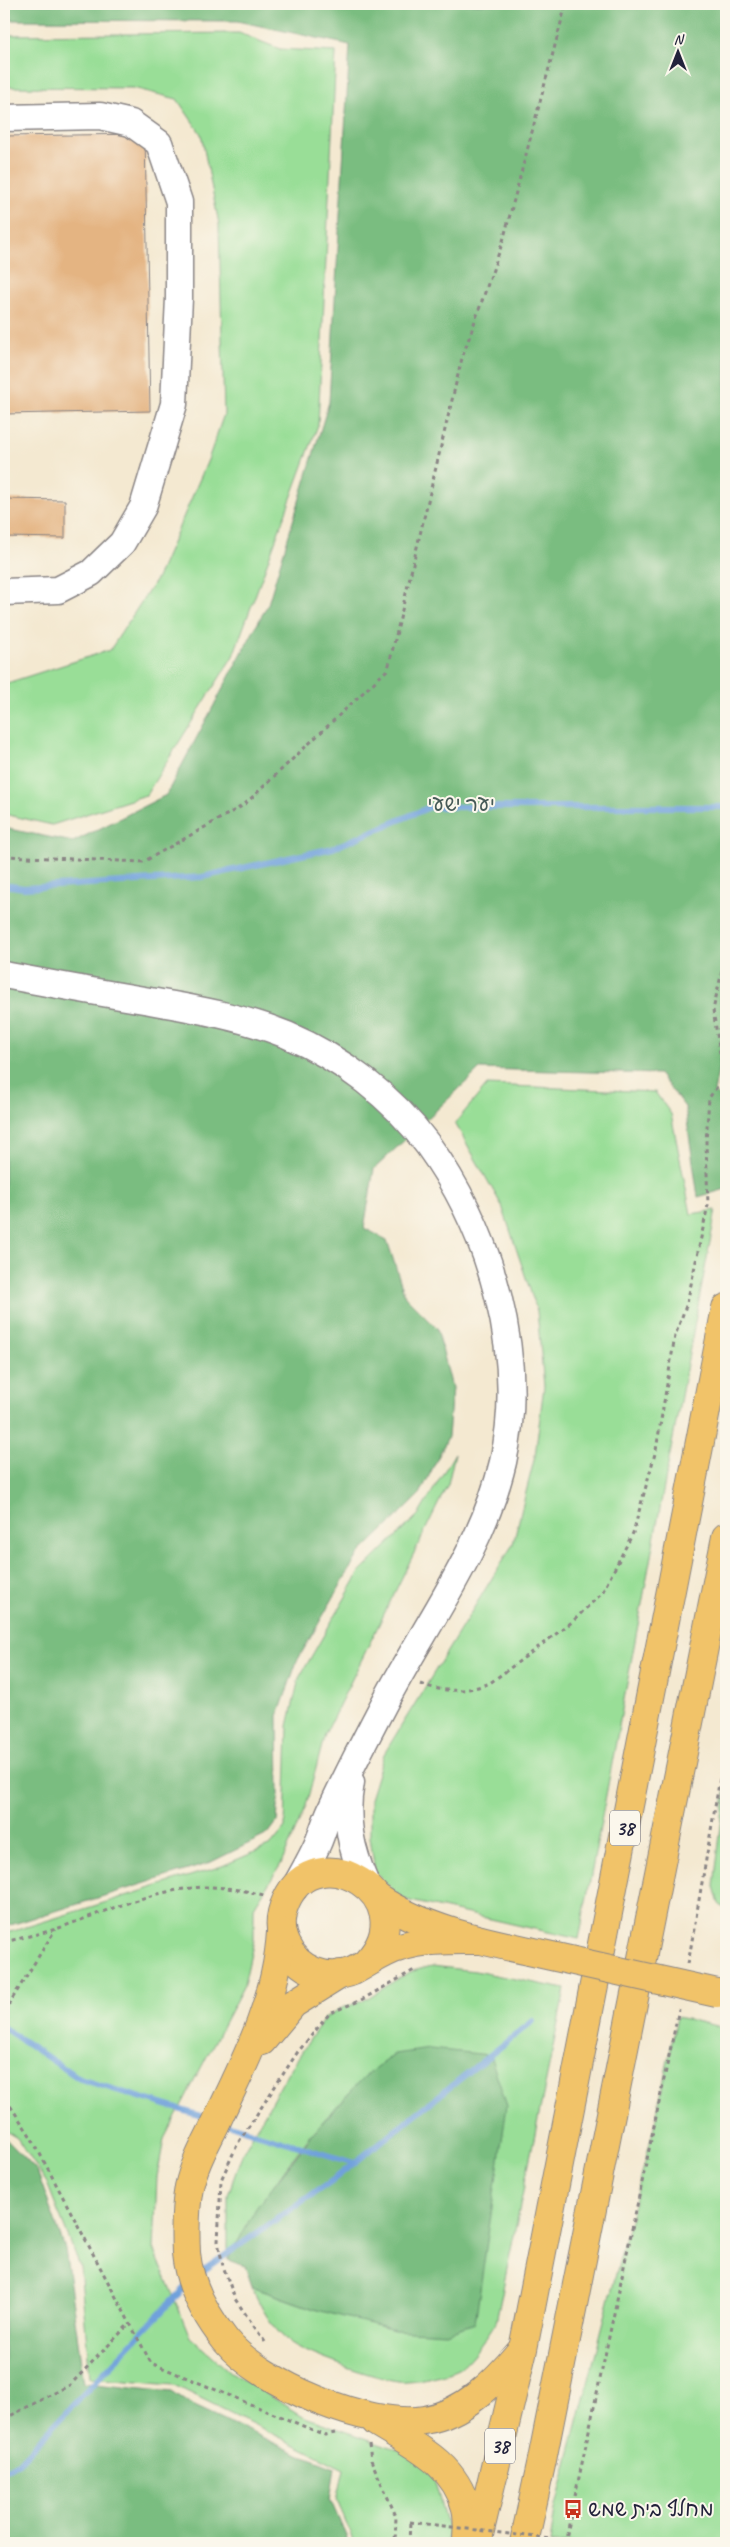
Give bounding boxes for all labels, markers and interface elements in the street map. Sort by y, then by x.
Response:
north arrow [652,28,702,78]
text: N [674,31,685,48]
park label: יער ישעי [427,791,495,817]
road number: 38 [610,1810,640,1846]
road number: 38 [485,2428,515,2464]
place label: מחלף בית שמש [588,2496,714,2522]
bus stop icon: מחלף בית שמש [562,2498,584,2520]

